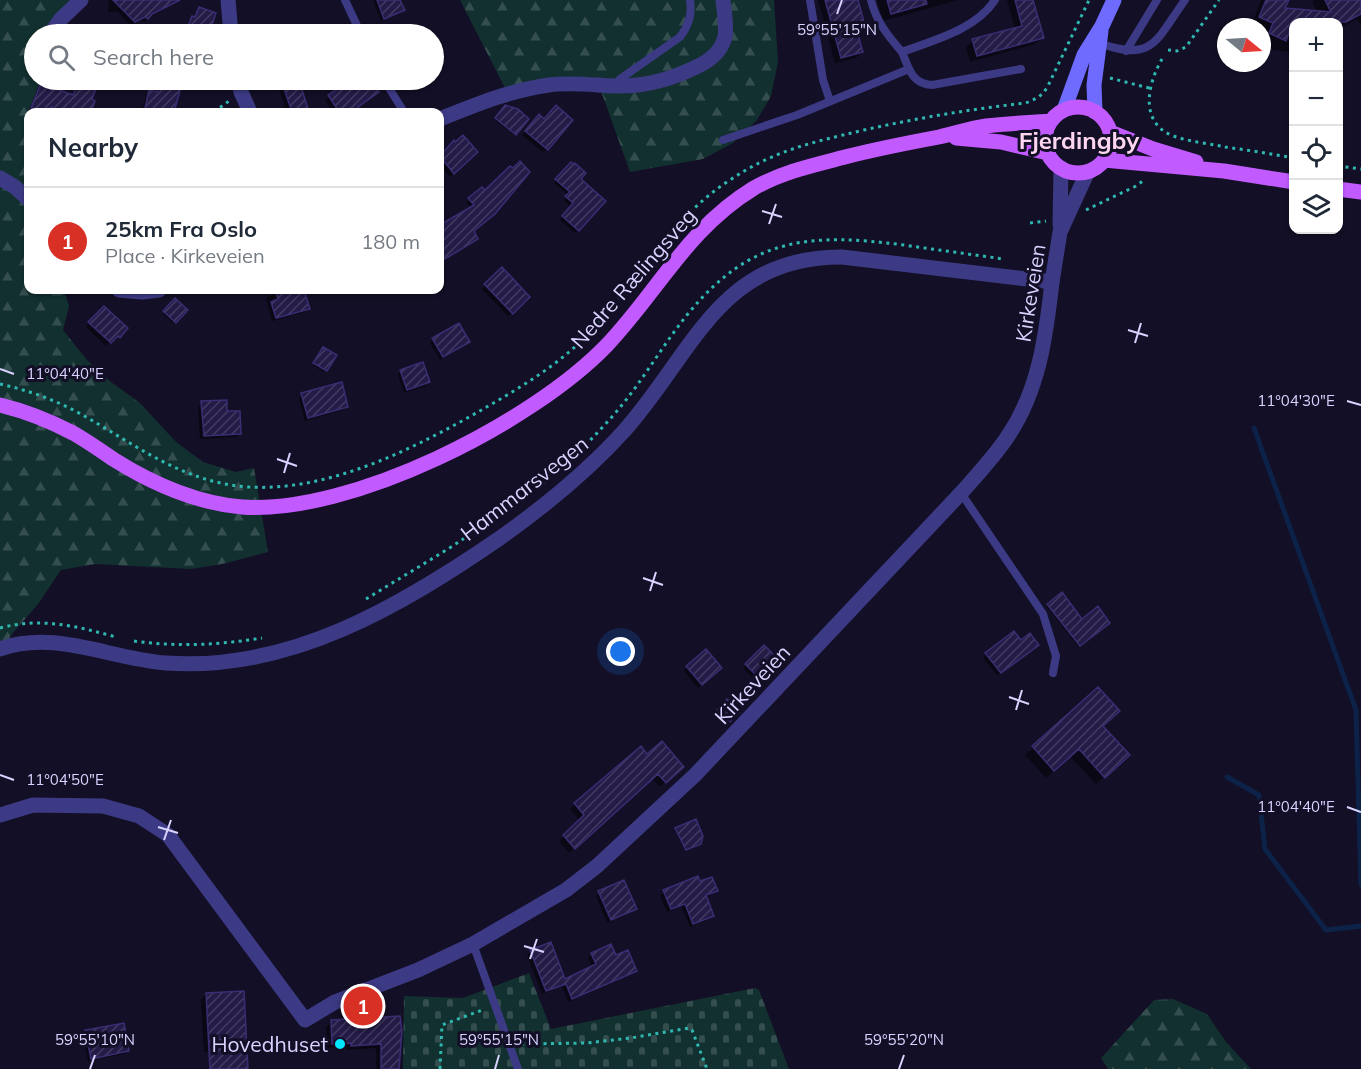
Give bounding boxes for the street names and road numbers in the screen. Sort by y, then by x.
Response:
street label: Nedre Rælingsveg [565,203,701,353]
street label: Kirkeveien [1009,242,1051,344]
street label: Hammarsvegen [455,430,593,546]
street label: Kirkeveien [709,639,795,729]

